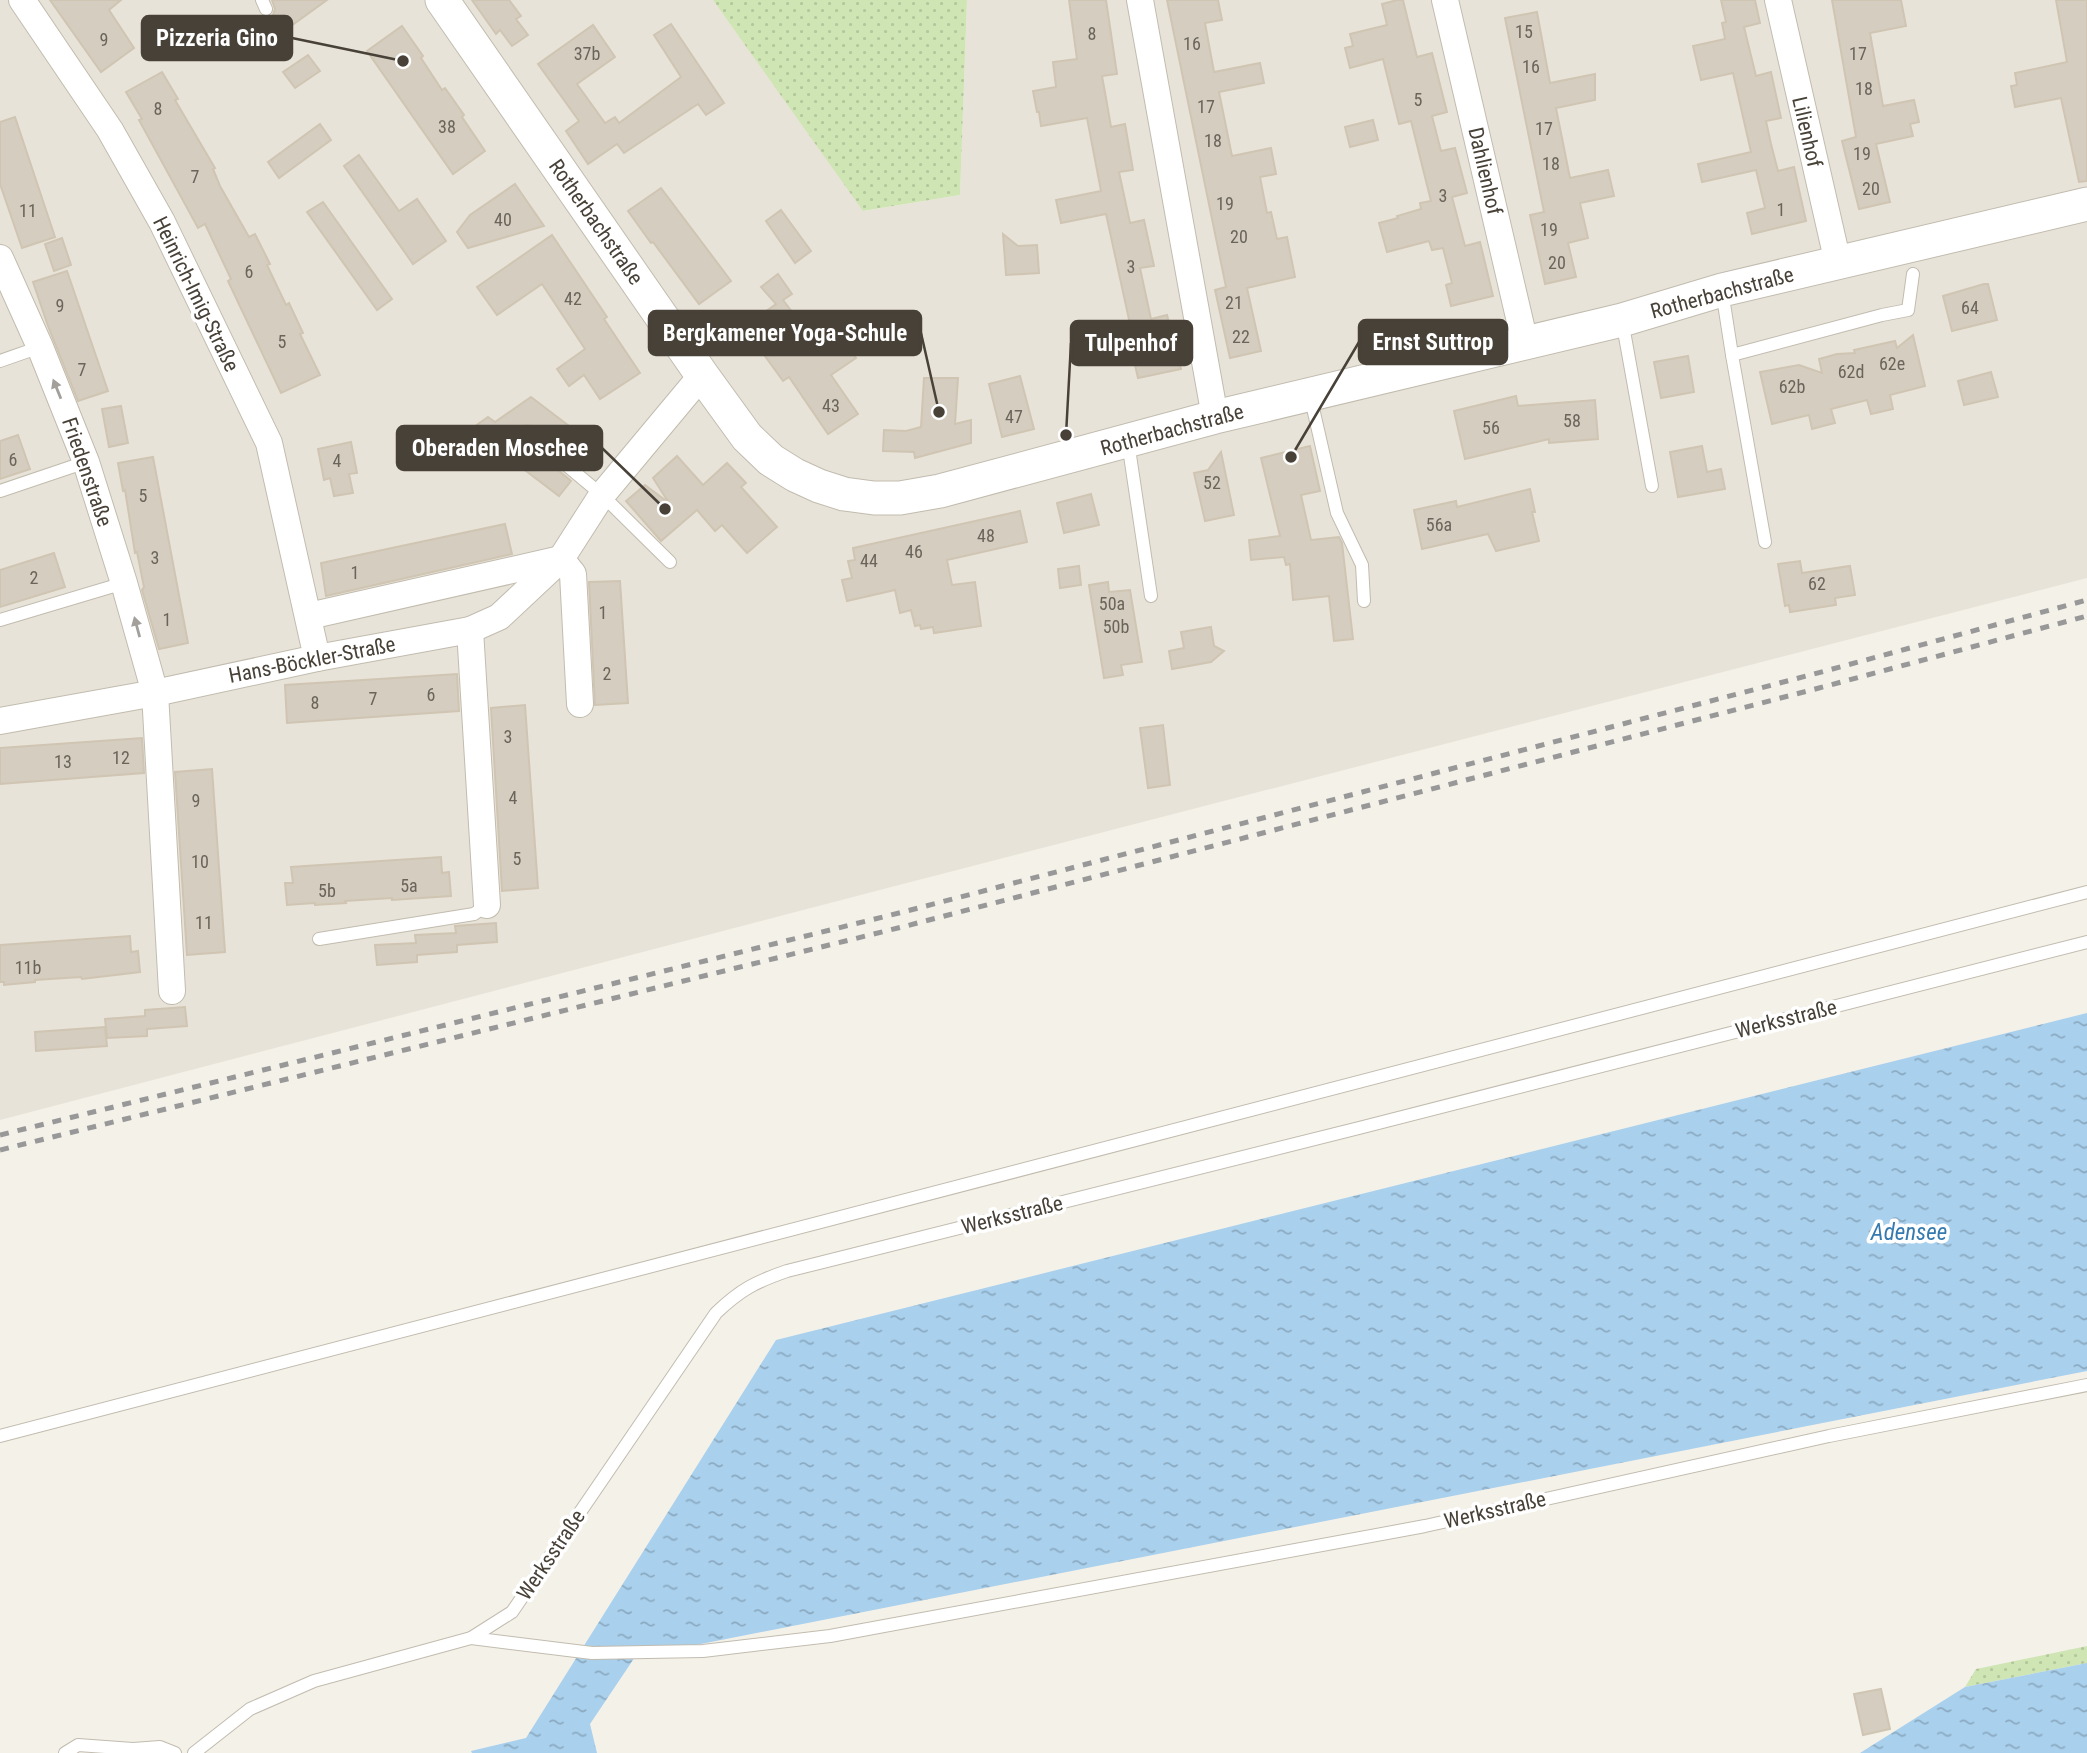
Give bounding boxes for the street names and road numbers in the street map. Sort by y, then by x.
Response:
street label: Lilienhof [1787,94,1827,170]
street label: Dahlienhof [1463,125,1507,217]
street label: Rotherbachstraße [544,155,648,289]
street label: Heinrich-Imig-Straße [148,213,244,376]
street label: Rotherbachstraße [1648,262,1796,324]
street label: Rotherbachstraße [1098,399,1246,461]
street label: Friedenstraße [57,414,117,530]
street label: Hans-Böckler-Straße [227,632,398,688]
street label: Werksstraße [1733,995,1839,1043]
street label: Werksstraße [959,1191,1065,1239]
street label: Werksstraße [1442,1487,1548,1533]
street label: Werksstraße [512,1505,590,1605]

